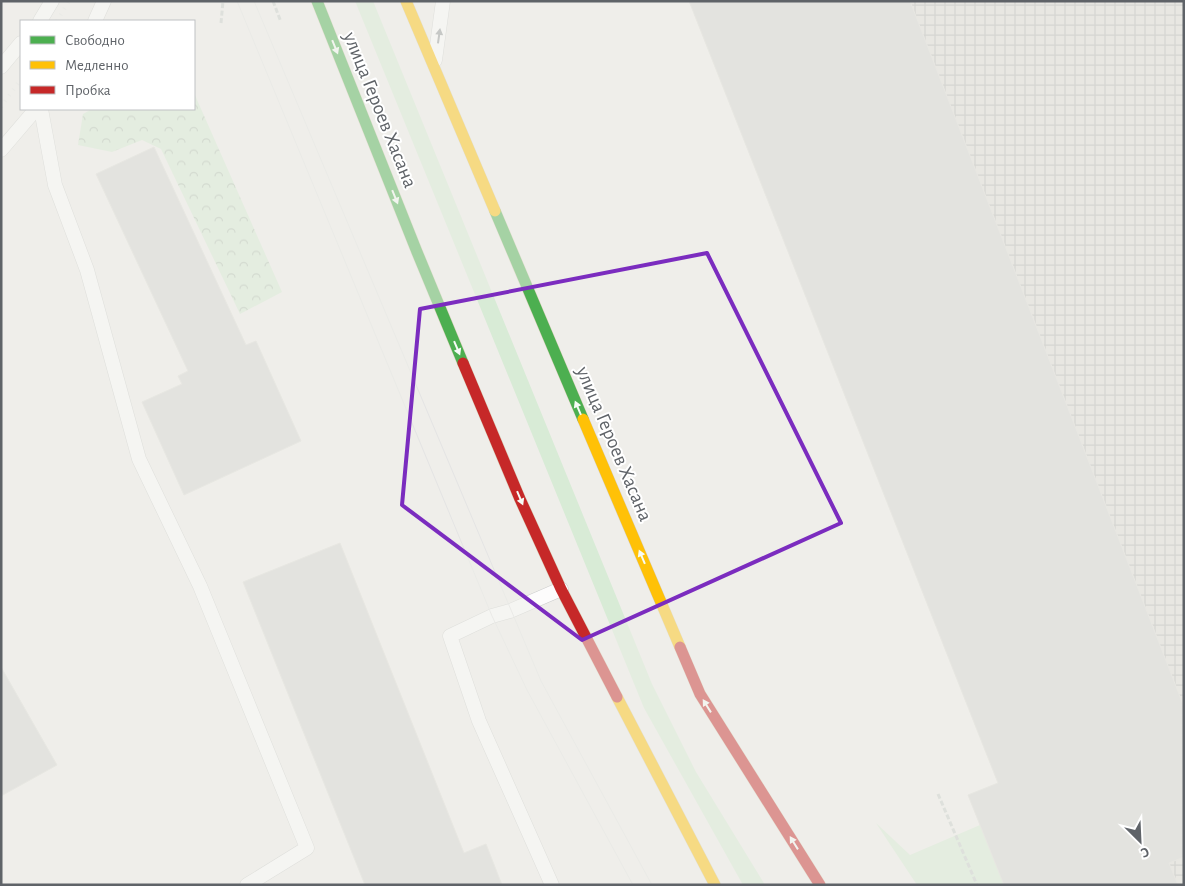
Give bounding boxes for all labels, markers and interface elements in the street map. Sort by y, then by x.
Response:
legend [20,20,195,110]
one-way arrow [435,27,443,43]
street label: улица Героев Хасана [339,28,420,191]
text: Свободно [65,33,125,48]
one-way arrow [331,39,339,54]
text: Медленно [65,58,129,73]
text: Пробка [65,83,111,98]
one-way arrow [392,190,399,205]
one-way arrow [453,341,461,356]
street label: улица Героев Хасана [572,363,656,524]
one-way arrow [574,400,582,415]
one-way arrow [516,491,524,505]
one-way arrow [637,550,645,565]
one-way arrow [703,699,712,713]
north arrow [1115,816,1165,866]
one-way arrow [789,837,799,850]
text: С [1138,844,1151,860]

